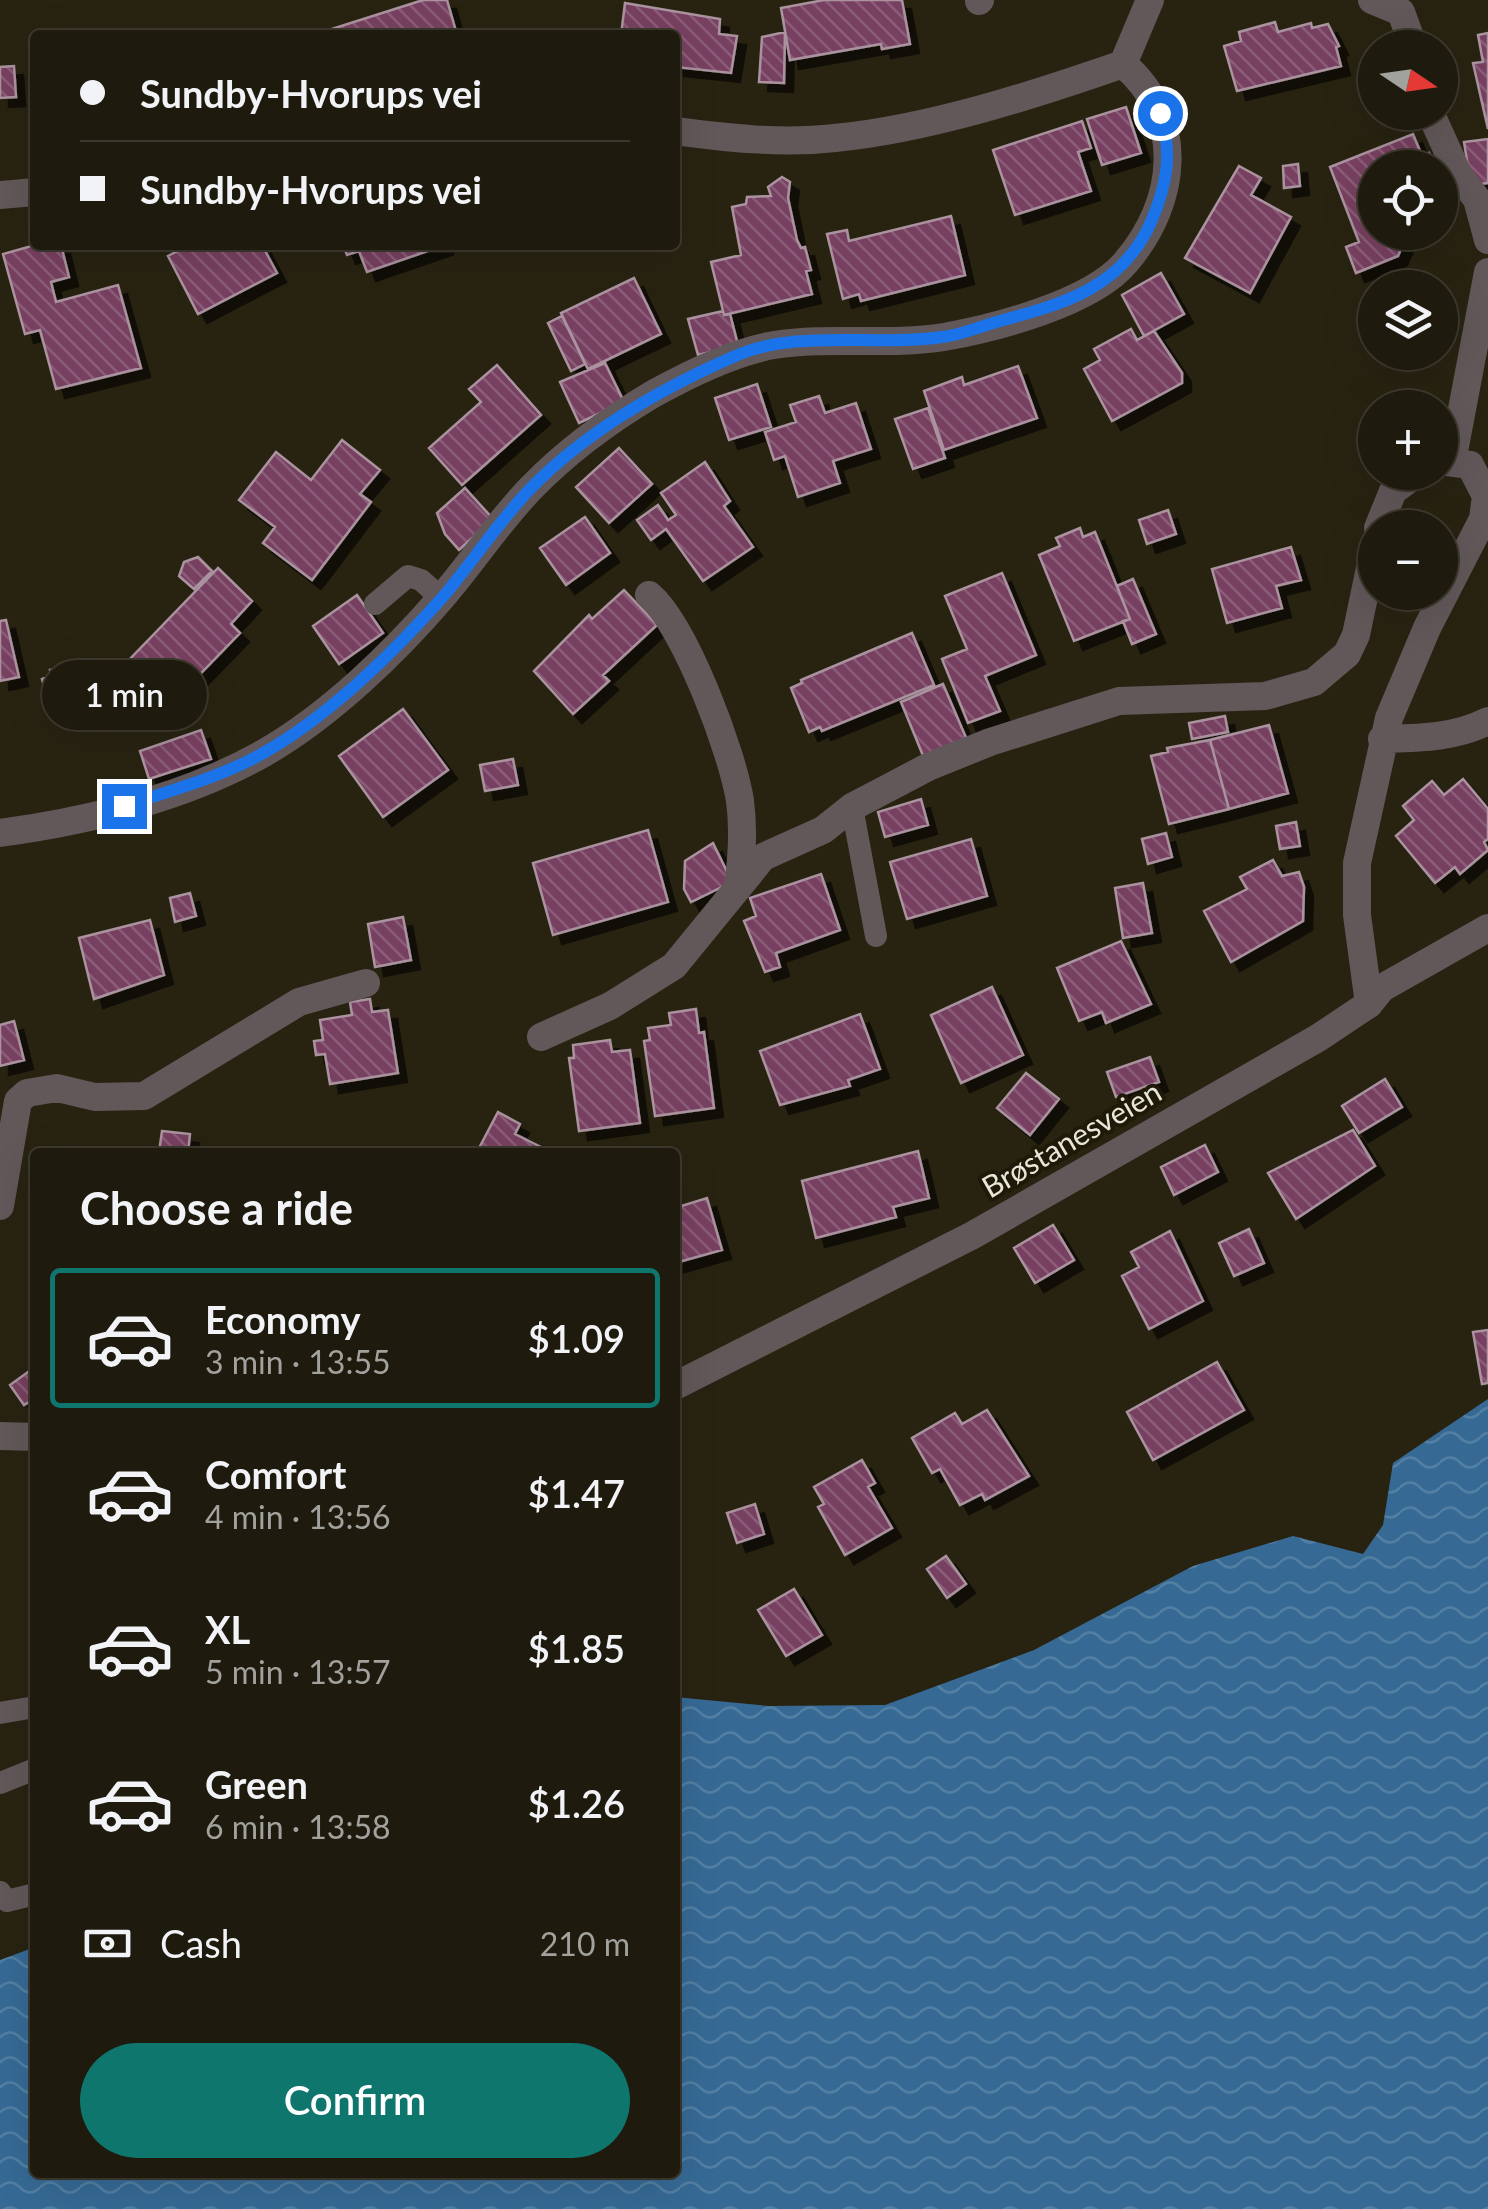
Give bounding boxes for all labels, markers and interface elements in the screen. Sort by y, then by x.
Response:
north arrow [1358,30,1458,130]
map controls [1358,30,1458,610]
text: Sundby-Hvorups vei [140,70,482,116]
route start [1138,91,1183,136]
button: locate [1358,150,1458,250]
text: Sundby-Hvorups vei [140,166,482,212]
button: layers [1358,270,1458,370]
button: + [1358,390,1458,490]
button: − [1358,510,1458,610]
callout: 1 min [42,661,206,731]
text: 1 min [85,675,164,714]
route end [102,784,147,829]
street label: Brøstanesveien [975,1072,1167,1204]
text: Choose a ride [80,1181,353,1235]
icon: car [85,1293,175,1383]
text: Economy [205,1296,360,1342]
text: $1.09 [528,1315,625,1361]
text: 3 min · 13:55 [205,1342,391,1381]
icon: car [85,1448,175,1538]
text: Comfort [205,1451,346,1497]
text: $1.47 [528,1470,625,1516]
text: 4 min · 13:56 [205,1497,391,1536]
icon: car [85,1603,175,1693]
text: XL [205,1606,250,1652]
text: $1.85 [528,1625,625,1671]
text: 5 min · 13:57 [205,1652,391,1691]
icon: car [85,1758,175,1848]
text: Green [205,1761,308,1807]
text: $1.26 [528,1780,625,1826]
text: 6 min · 13:58 [205,1807,391,1846]
icon: cash [80,1916,135,1971]
text: Cash [160,1920,242,1966]
text: 210 m [540,1924,630,1963]
button: Confirm [80,2043,630,2158]

